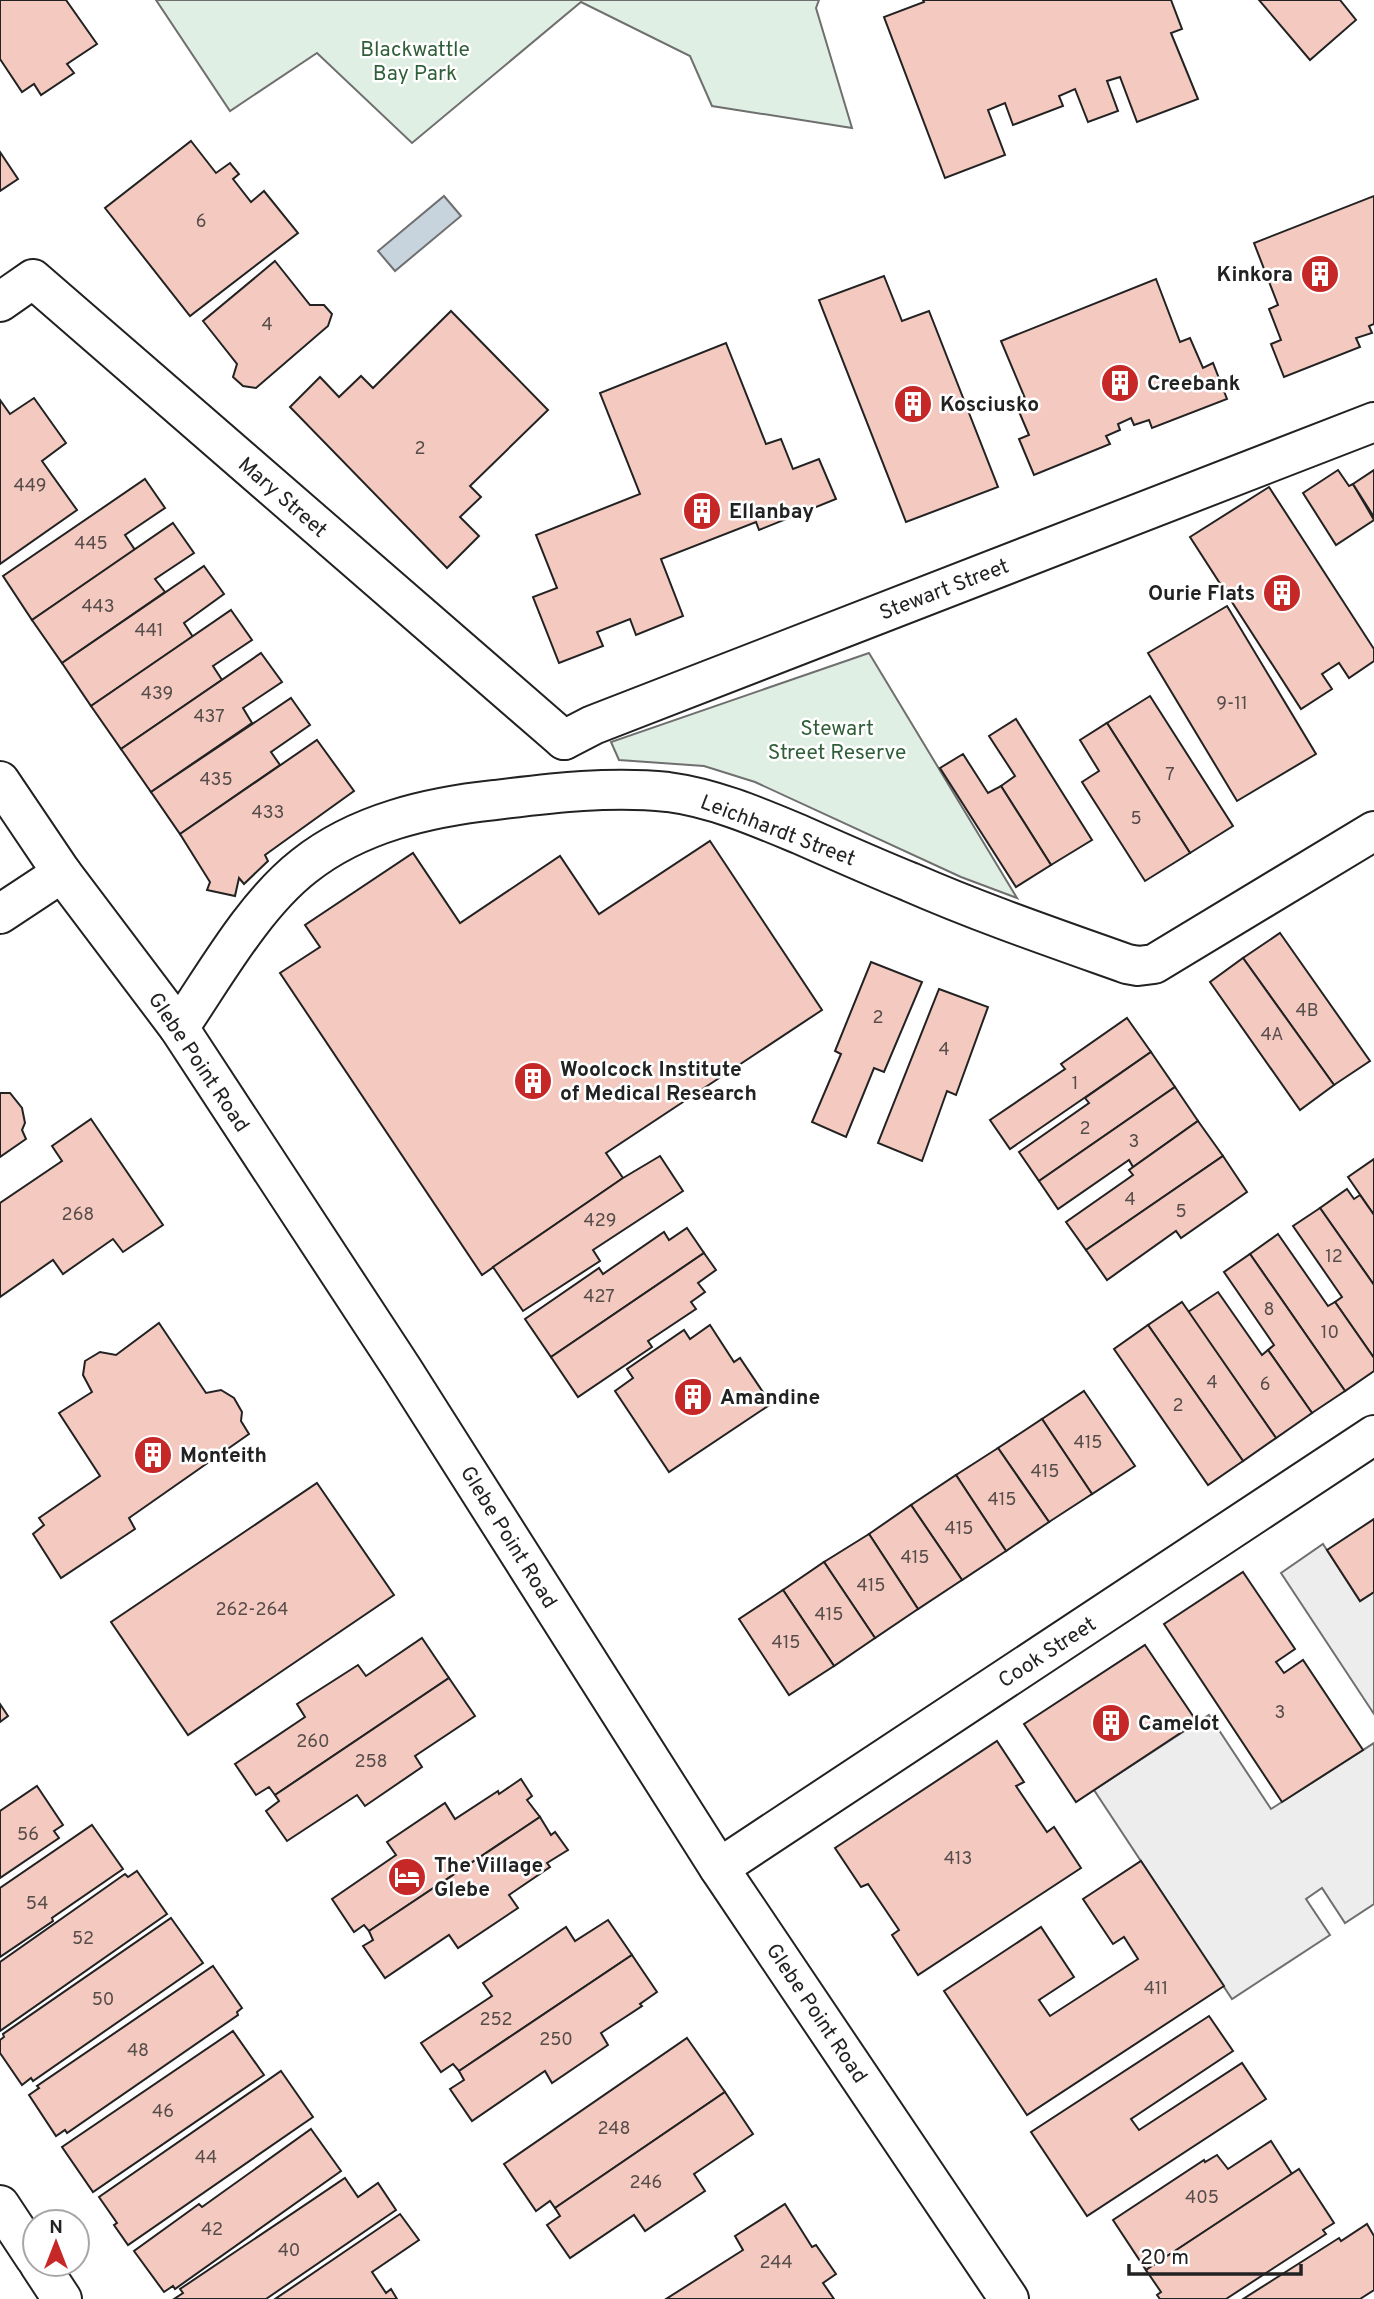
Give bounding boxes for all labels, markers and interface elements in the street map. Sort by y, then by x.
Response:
park label: Blackwattle Bay Park [360,37,470,88]
house number: 6 [196,211,206,234]
building icon: Kinkora [1299,253,1341,295]
place label: Kinkora [1217,262,1293,289]
house number: 4 [261,314,273,337]
building icon: Creebank [1099,362,1141,404]
place label: Creebank [1147,371,1241,398]
building icon: Kosciusko [892,383,934,425]
place label: Kosciusko [940,392,1039,419]
house number: 2 [414,438,426,461]
street label: Mary Street [232,452,332,544]
house number: 449 [14,475,46,498]
building icon: Ellanbay [681,490,723,532]
place label: Ellanbay [729,499,814,526]
house number: 445 [74,533,108,556]
street label: Stewart Street [876,553,1013,627]
building icon: Ourie Flats [1261,572,1303,614]
place label: Ourie Flats [1148,581,1255,608]
house number: 443 [81,596,115,619]
house number: 441 [134,620,164,643]
house number: 439 [141,683,173,706]
house number: 9-11 [1216,693,1248,716]
house number: 437 [193,706,225,729]
park label: Stewart Street Reserve [768,716,906,767]
house number: 7 [1165,764,1175,787]
house number: 435 [199,769,233,792]
street label: Leichhardt Street [696,789,859,873]
house number: 433 [252,802,284,825]
house number: 5 [1130,808,1142,831]
street label: Glebe Point Road [141,988,255,1138]
house number: 4B [1296,1000,1319,1023]
house number: 2 [872,1007,884,1030]
house number: 4A [1260,1024,1284,1047]
house number: 4 [938,1039,950,1062]
place label: Woolcock Institute of Medical Research [560,1057,757,1108]
building icon: Woolcock Institute of Medical Research [512,1060,554,1102]
house number: 1 [1072,1073,1078,1096]
house number: 2 [1079,1118,1091,1141]
house number: 3 [1129,1131,1139,1154]
house number: 4 [1124,1189,1136,1212]
house number: 5 [1175,1201,1187,1224]
house number: 268 [62,1204,94,1227]
house number: 429 [584,1210,616,1233]
house number: 12 [1325,1246,1343,1269]
house number: 427 [583,1286,615,1309]
house number: 8 [1264,1299,1275,1322]
house number: 10 [1321,1322,1339,1345]
house number: 4 [1206,1372,1218,1395]
house number: 6 [1260,1374,1270,1397]
building icon: Amandine [672,1376,714,1418]
place label: Amandine [720,1385,820,1412]
house number: 2 [1172,1395,1184,1418]
house number: 415 [1073,1432,1103,1455]
building icon: Monteith [132,1434,174,1476]
place label: Monteith [180,1443,267,1470]
house number: 415 [1030,1461,1060,1484]
street label: Glebe Point Road [453,1462,562,1614]
house number: 415 [987,1489,1017,1512]
house number: 415 [944,1518,974,1541]
house number: 415 [900,1547,930,1570]
house number: 415 [856,1575,886,1598]
house number: 262-264 [216,1599,288,1622]
house number: 415 [814,1604,844,1627]
street label: Cook Street [994,1612,1102,1695]
house number: 415 [771,1632,801,1655]
building icon: Camelot [1090,1702,1132,1744]
house number: 3 [1275,1702,1285,1725]
place label: Camelot [1138,1711,1219,1738]
house number: 260 [296,1731,330,1754]
house number: 258 [354,1751,388,1774]
house number: 56 [17,1824,39,1847]
house number: 413 [944,1848,972,1871]
place label: The Village Glebe [434,1853,543,1904]
hotel icon: The Village Glebe [386,1856,428,1898]
house number: 54 [26,1893,48,1916]
house number: 52 [72,1928,94,1951]
street label: Glebe Point Road [759,1939,873,2089]
house number: 411 [1144,1978,1168,2001]
house number: 50 [92,1989,114,2012]
house number: 252 [479,2009,513,2032]
house number: 250 [539,2029,573,2052]
house number: 48 [127,2040,149,2063]
house number: 46 [152,2101,174,2124]
house number: 248 [597,2118,631,2141]
house number: 44 [195,2147,217,2170]
house number: 246 [630,2172,662,2195]
house number: 405 [1185,2187,1219,2210]
north arrow [21,2208,91,2278]
text: N [49,2216,63,2240]
house number: 42 [201,2219,223,2242]
scale bar [1129,2232,1300,2276]
house number: 40 [278,2240,300,2263]
text: 20 m [1140,2245,1189,2272]
house number: 244 [759,2252,793,2275]

